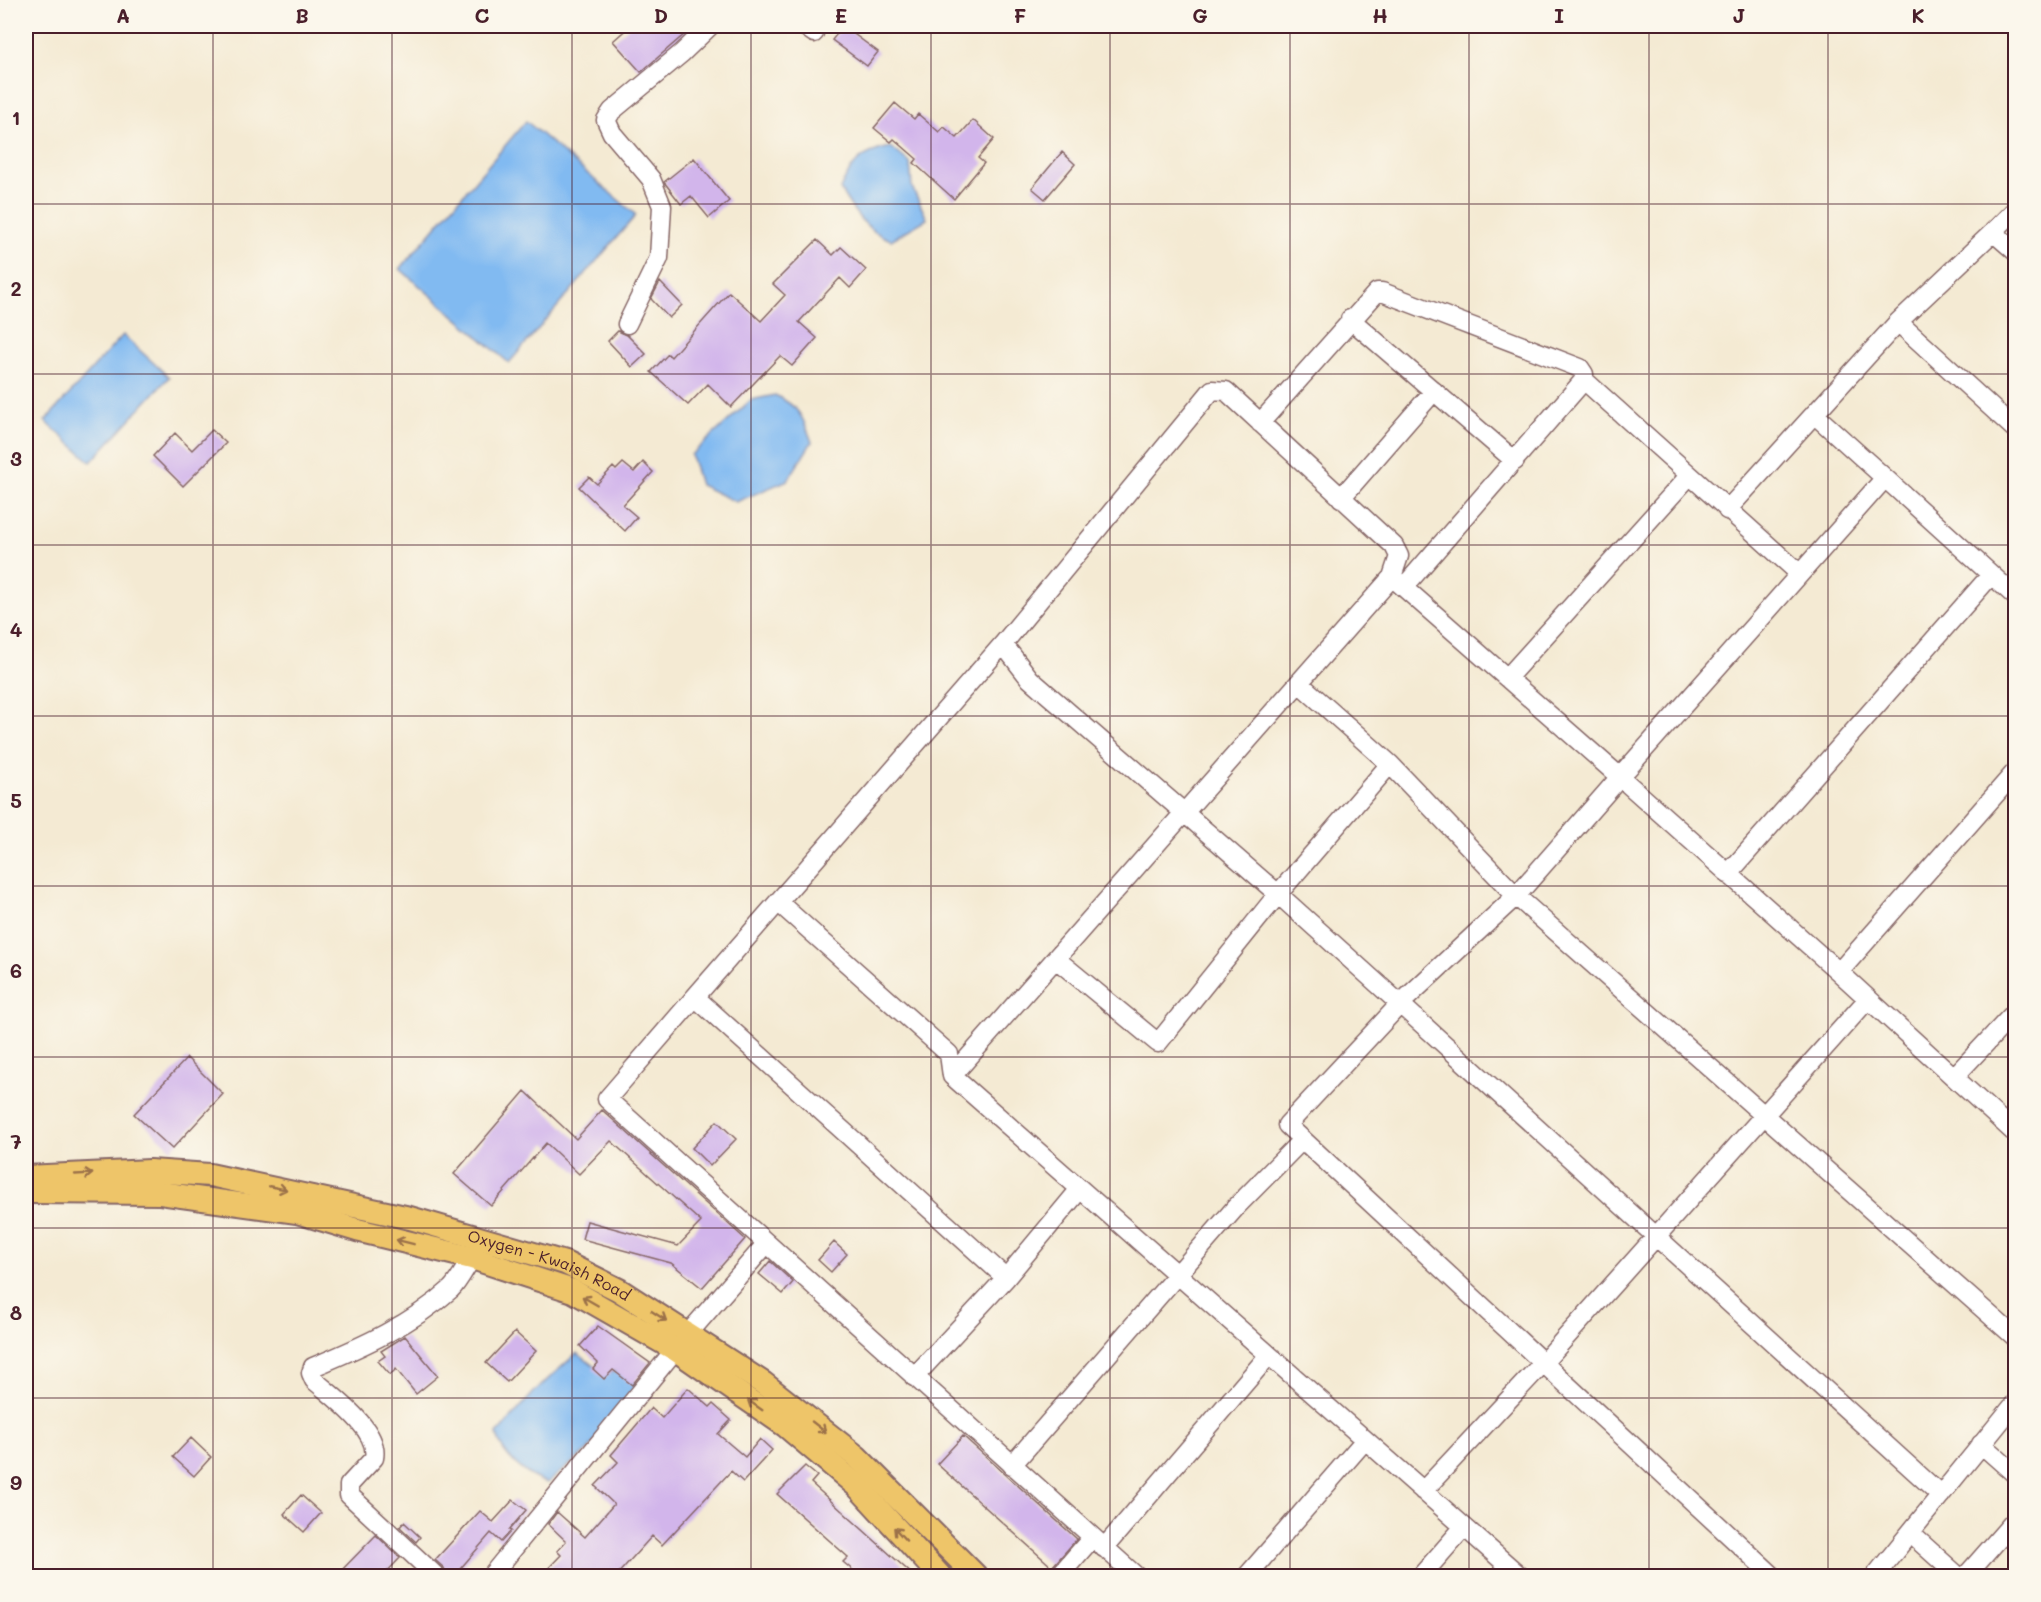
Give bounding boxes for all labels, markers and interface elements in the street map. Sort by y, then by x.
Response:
text: A [116,2,130,28]
text: B [295,2,309,28]
text: C [475,2,490,28]
text: D [654,2,668,28]
text: E [835,2,847,28]
text: F [1014,2,1027,28]
text: G [1192,2,1208,28]
text: H [1372,2,1388,28]
text: I [1554,2,1564,28]
text: J [1732,2,1746,28]
text: K [1911,2,1925,28]
text: 1 [12,104,20,130]
text: 2 [10,275,22,301]
text: 3 [10,445,22,471]
text: 4 [10,616,23,642]
text: 5 [10,787,22,813]
text: 6 [10,957,22,983]
text: 7 [10,1128,22,1154]
one-way arrow [73,1169,93,1180]
one-way arrow [267,1183,287,1194]
street label: Oxygen - Kwaish Road [465,1224,635,1305]
one-way arrow [395,1235,414,1247]
one-way arrow [582,1295,599,1307]
text: 8 [10,1299,22,1325]
one-way arrow [650,1310,666,1322]
one-way arrow [747,1399,763,1411]
one-way arrow [811,1421,827,1434]
text: 9 [10,1469,22,1495]
one-way arrow [893,1526,907,1541]

